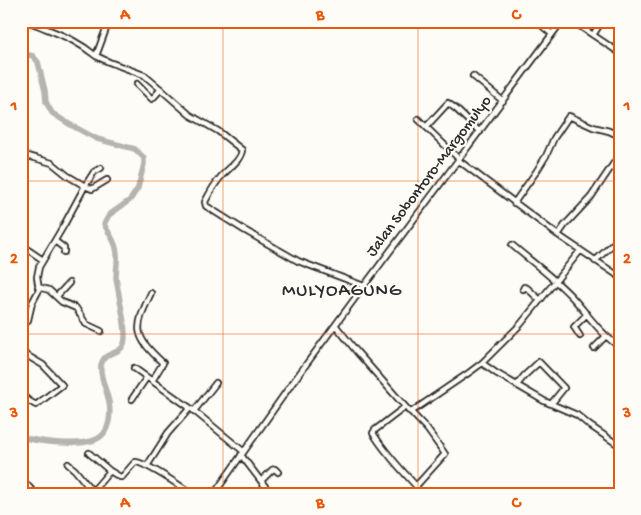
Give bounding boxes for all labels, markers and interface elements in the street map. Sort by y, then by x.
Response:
text: A [119,7,131,26]
text: B [315,7,325,26]
text: C [511,7,522,26]
street label: Jalan Sobontoro-Margomulyo [363,93,497,261]
text: 1 [10,98,17,117]
text: 1 [623,98,630,117]
text: 2 [10,251,18,270]
text: 2 [623,251,631,270]
district label: MULYOAGUNG [282,280,402,303]
text: 3 [9,405,18,424]
text: 3 [622,405,631,424]
text: A [119,495,131,514]
text: B [315,495,325,514]
text: C [511,495,522,514]

